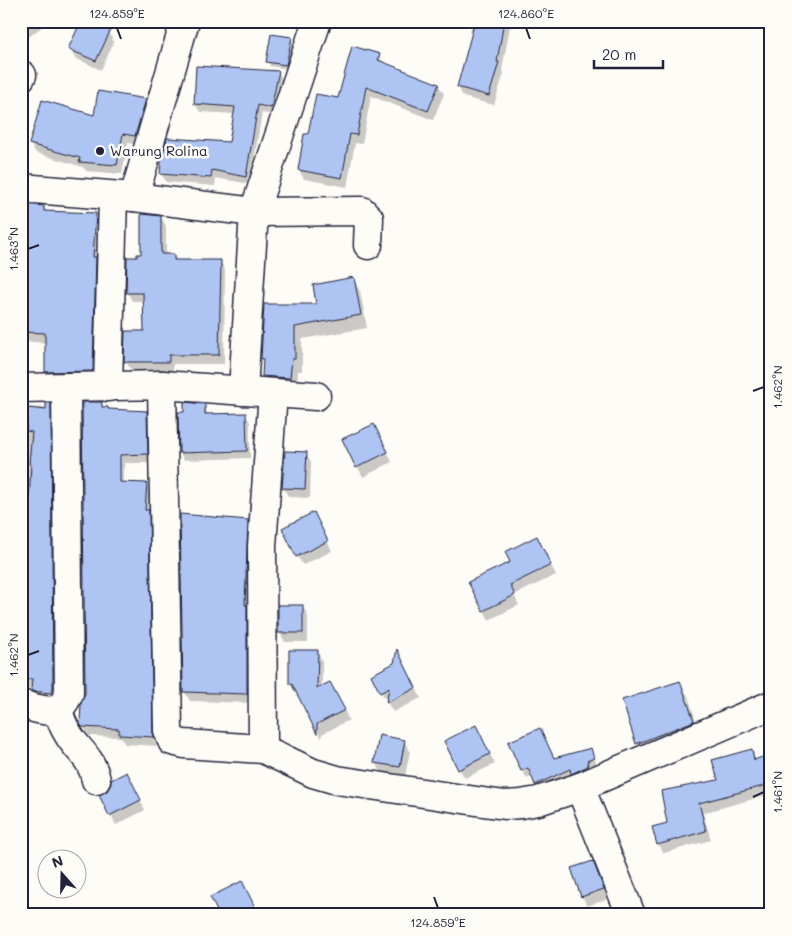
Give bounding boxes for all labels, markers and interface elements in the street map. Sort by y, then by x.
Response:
text: 124.859°E [89,5,145,21]
text: 124.860°E [498,5,554,21]
scale bar [594,38,663,70]
text: 20 m [602,44,636,64]
place label: Warung Rolina [110,141,208,160]
marker: Warung Rolina [94,145,106,157]
text: 1.463°N [5,227,21,271]
text: 1.462°N [769,365,785,409]
text: 1.462°N [5,633,21,677]
text: 1.461°N [769,771,785,813]
north arrow [38,848,88,898]
text: N [49,851,66,872]
text: 124.859°E [410,914,466,930]

